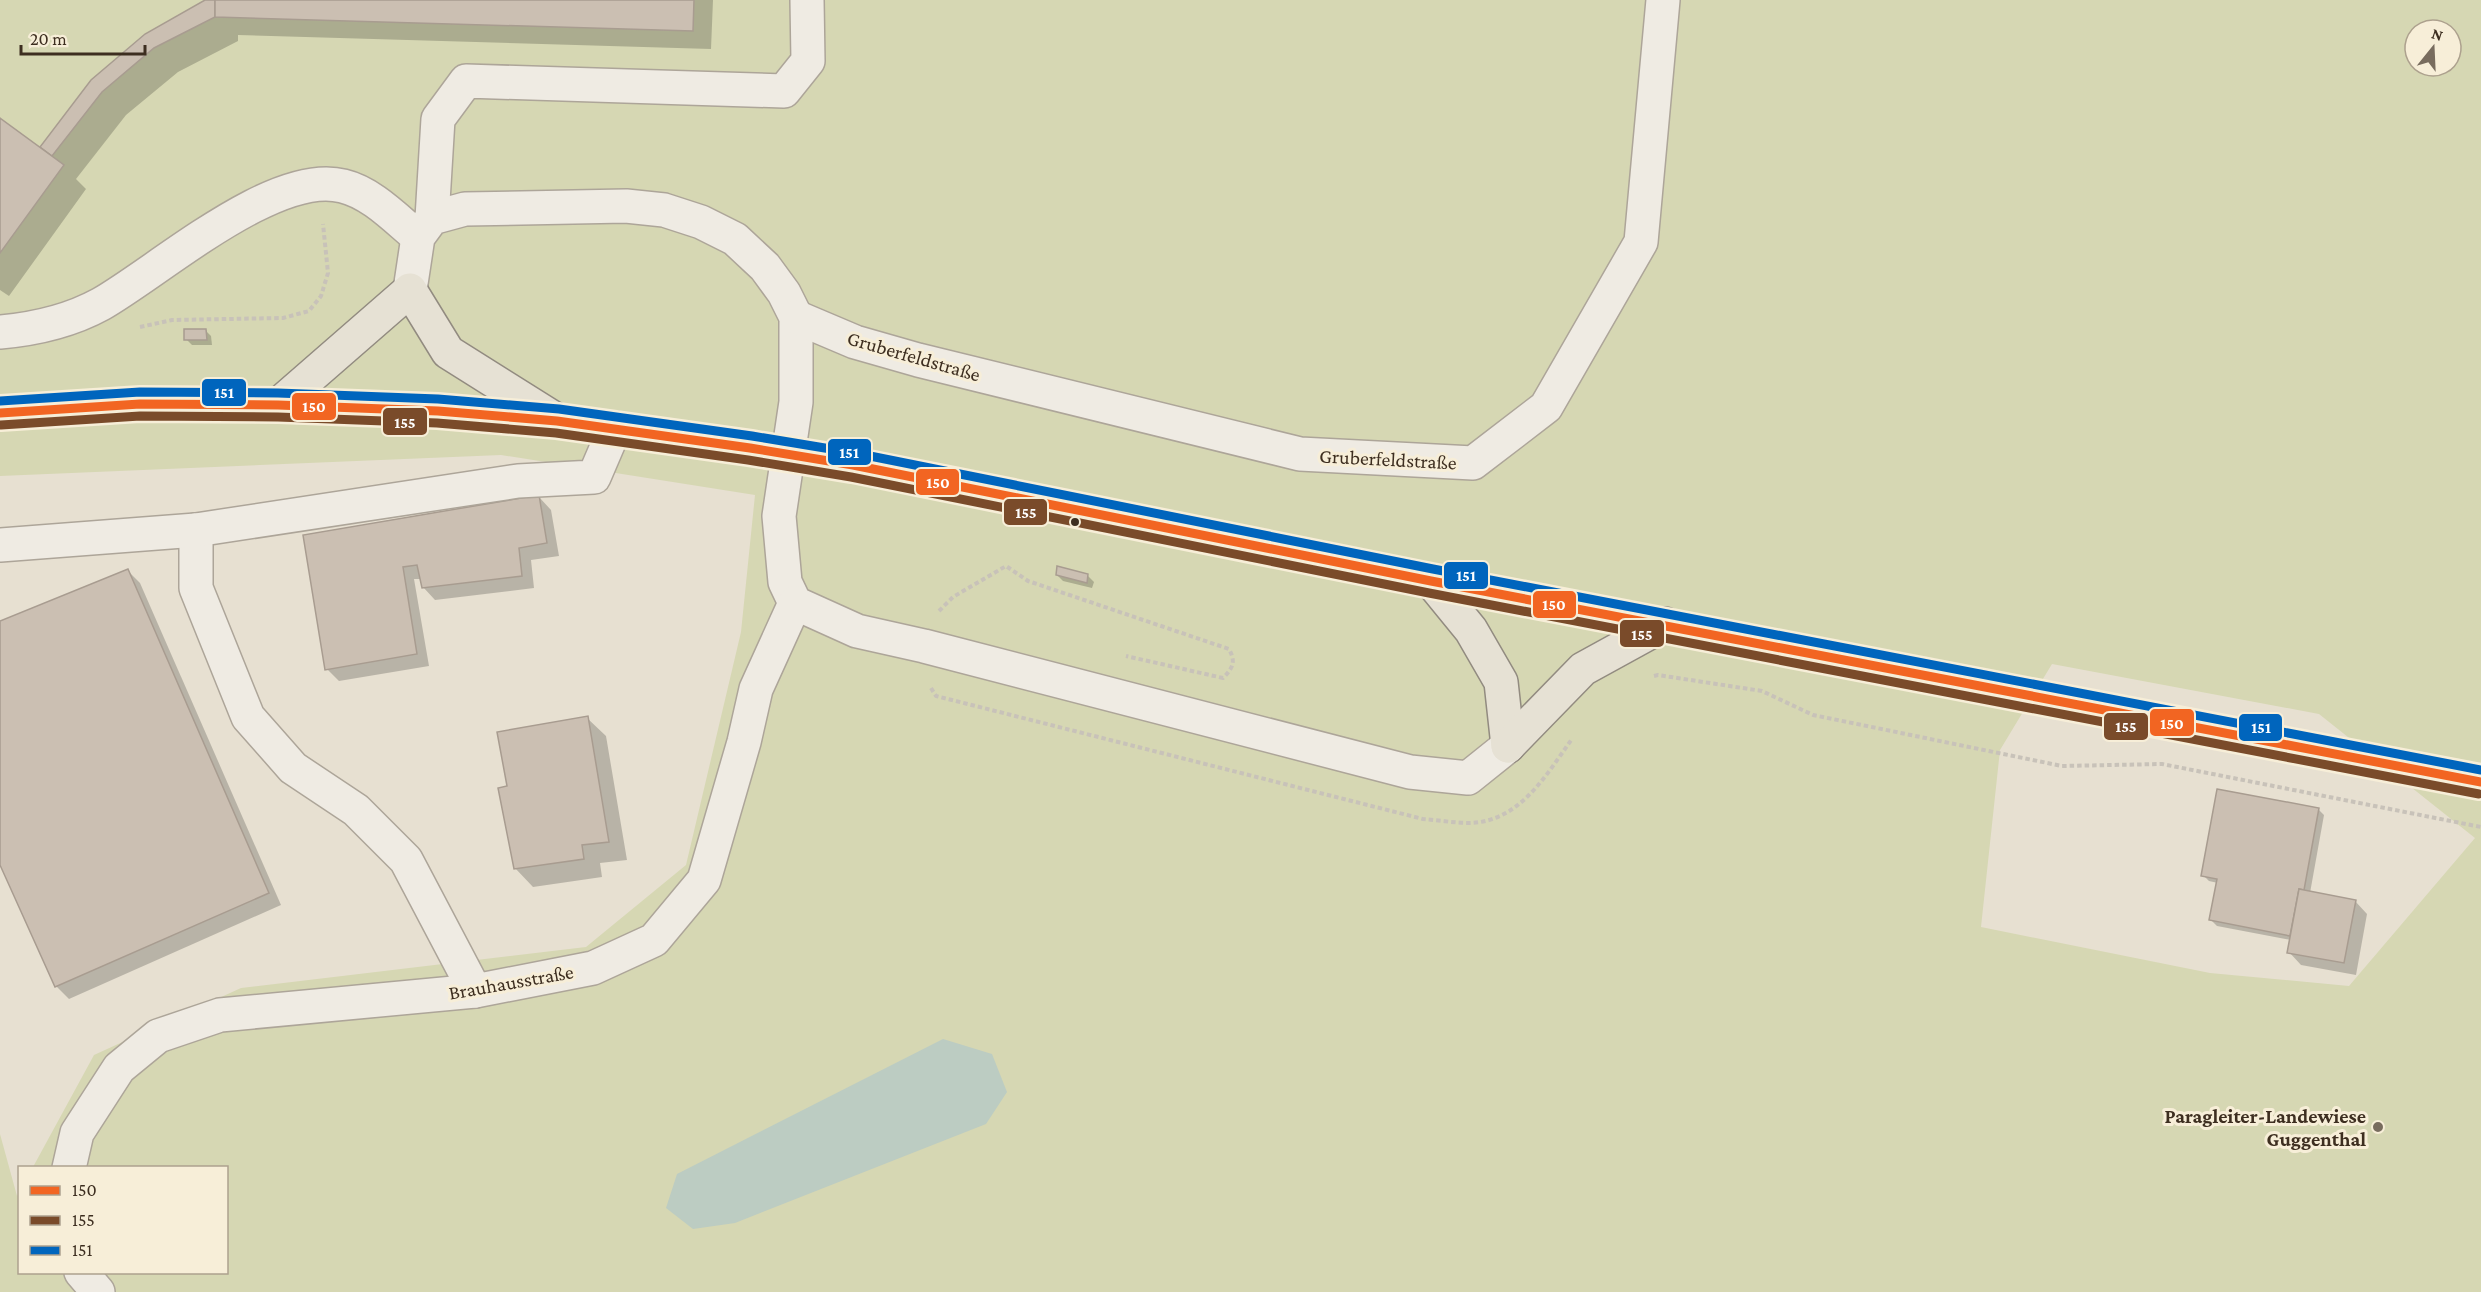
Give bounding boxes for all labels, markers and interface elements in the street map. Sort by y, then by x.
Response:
scale bar [21,18,146,56]
north arrow [2403,18,2463,78]
text: N [2430,24,2445,44]
text: 20 m [30,29,67,49]
street label: Gruberfeldstraße [845,327,983,386]
line badge: 151 [201,378,247,407]
text: 151 [214,384,234,401]
line badge: 150 [291,392,337,421]
text: 150 [302,398,326,415]
line badge: 155 [382,407,428,436]
text: 155 [394,414,416,431]
line badge: 151 [827,438,872,466]
text: 151 [839,444,859,461]
street label: Gruberfeldstraße [1319,444,1457,474]
line badge: 150 [915,468,960,496]
text: 150 [926,474,950,491]
line badge: 155 [1003,498,1048,526]
text: 155 [1015,504,1037,521]
unlabelled marker [1069,516,1081,528]
line badge: 151 [1443,561,1489,590]
text: 151 [1456,567,1476,584]
line badge: 150 [1532,590,1577,619]
text: 150 [1542,596,1566,613]
line badge: 155 [1619,619,1665,648]
text: 155 [1631,626,1653,643]
line badge: 150 [2149,708,2195,737]
line badge: 155 [2103,712,2149,741]
line badge: 151 [2238,713,2283,742]
text: 150 [2160,715,2184,732]
text: 155 [2115,718,2137,735]
text: 151 [2251,719,2271,736]
street label: Brauhausstraße [447,960,575,1004]
place label: Paragleiter-Landewiese Guggenthal [2164,1105,2366,1150]
marker: Paragleiter-Landewiese Guggenthal [2371,1120,2385,1134]
legend [18,1166,228,1274]
text: 150 [72,1180,97,1200]
text: 155 [72,1210,95,1230]
text: 151 [72,1240,92,1260]

